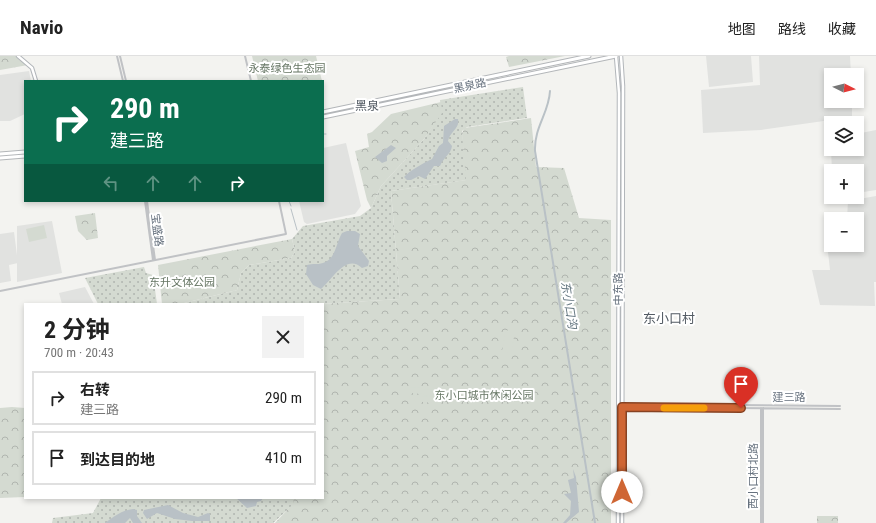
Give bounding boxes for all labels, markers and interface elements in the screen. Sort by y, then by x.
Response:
text: Navio [20,16,63,39]
text: 地图 [728,21,756,37]
text: 路线 [778,21,806,37]
text: 收藏 [828,21,856,37]
park label: 永泰绿色生态园 [249,62,326,75]
north arrow [824,68,864,108]
map controls [824,68,864,252]
street label: 黑泉路 [453,76,487,96]
text: 290 m [110,92,180,125]
icon: right [44,96,96,148]
district label: 黑泉 [355,99,379,113]
button: layers [824,116,864,156]
text: 建三路 [110,130,164,151]
button: + [824,164,864,204]
icon: left [100,172,122,194]
icon: ahead [142,172,164,194]
icon: ahead [184,172,206,194]
icon: right [226,172,248,194]
button: − [824,212,864,252]
street label: 宝盛路 [149,213,165,247]
street label: 中东路 [612,273,625,306]
park label: 东升文体公园 [149,276,215,289]
water label: 东小口沟 [558,280,580,332]
district label: 东小口村 [643,311,695,326]
text: 2 分钟 [44,316,110,344]
button: close [262,316,304,358]
text: 700 m · 20:43 [44,345,114,360]
pin [724,367,758,408]
icon: arrive [730,373,752,395]
text: 右转 [80,381,110,399]
icon: right [46,387,68,409]
text: 290 m [265,389,302,407]
park label: 东小口城市休闲公园 [435,389,534,402]
street label: 建三路 [773,391,806,404]
text: 建三路 [80,402,119,417]
street label: 西小口村北路 [747,443,760,509]
icon: arrive [46,447,68,469]
text: 410 m [265,449,302,467]
text: 到达目的地 [80,451,155,469]
position arrow [601,471,643,513]

